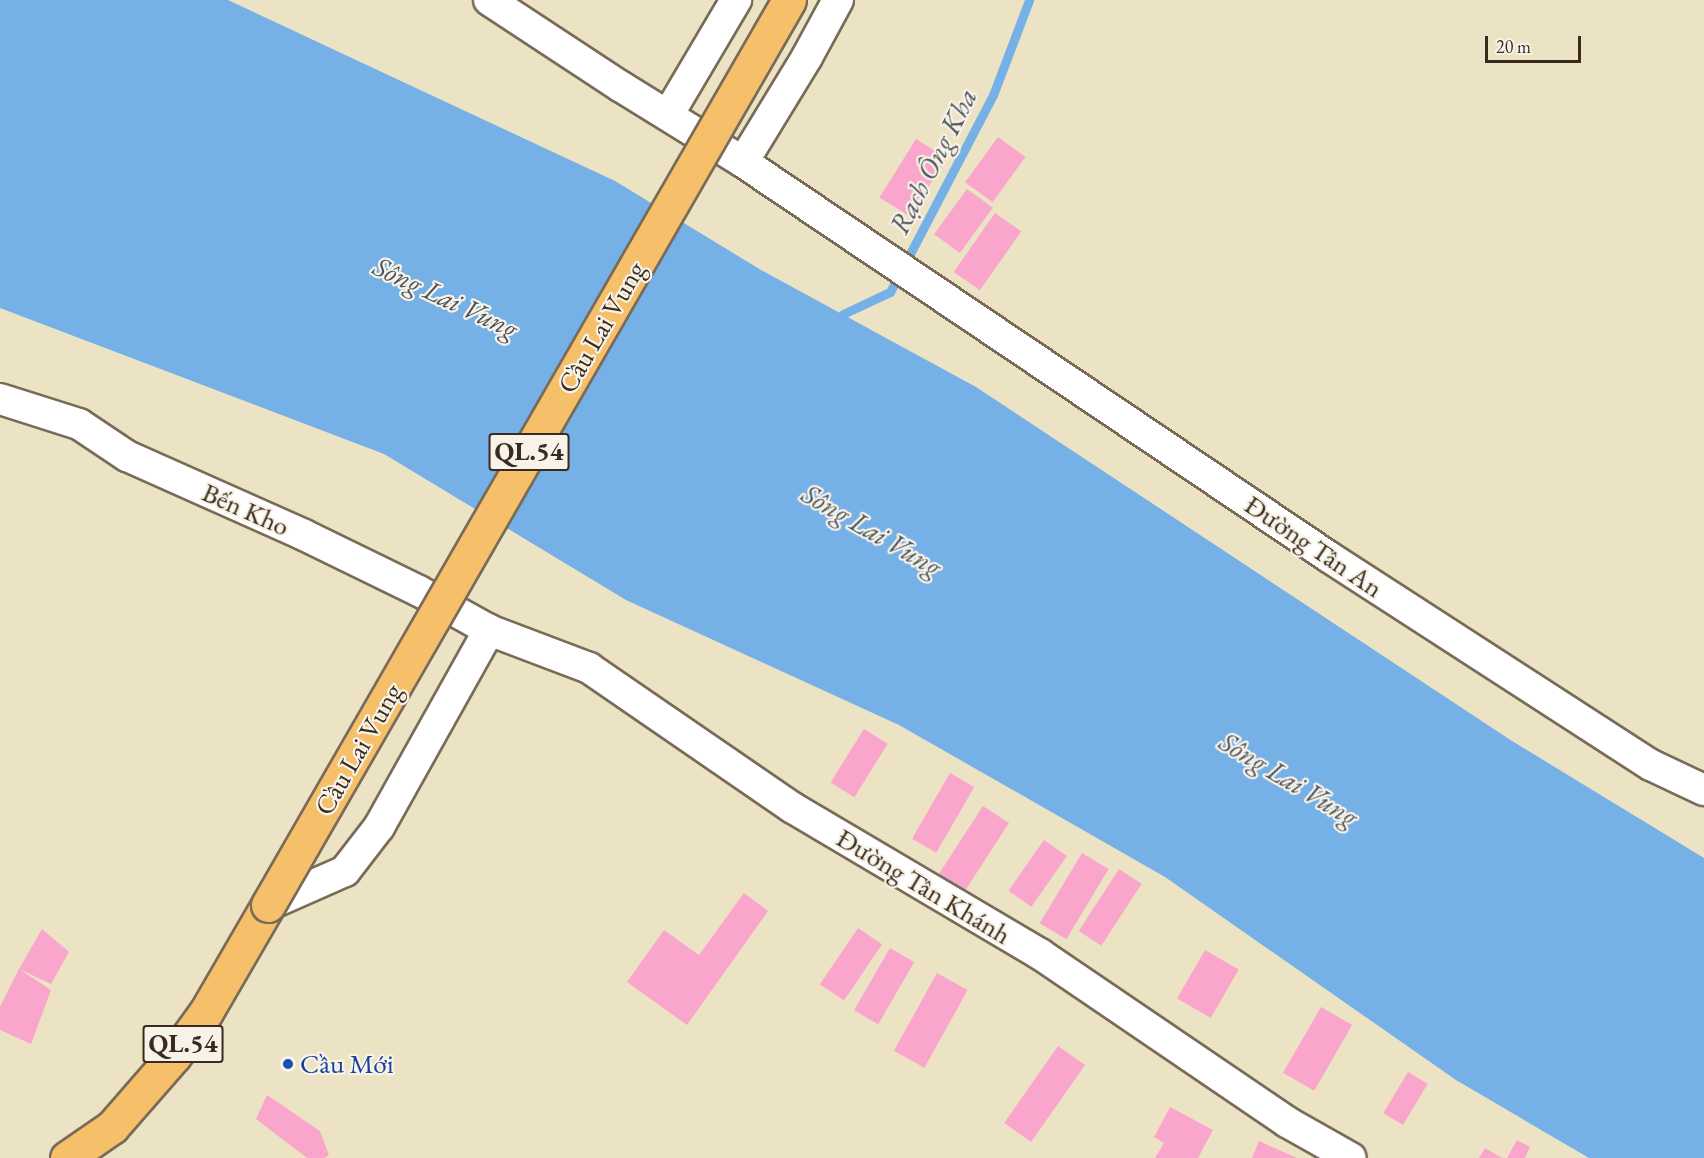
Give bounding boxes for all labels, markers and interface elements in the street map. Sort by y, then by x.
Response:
scale bar [1488,24,1584,62]
text: 20 m [1496,35,1531,58]
water label: Rạch Ông Kha [882,83,984,239]
water label: Sông Lai Vung [368,249,524,345]
street label: Cầu Lai Vung [550,255,652,399]
road number: QL.54 [488,429,570,475]
street label: Bến Kho [198,476,294,542]
water label: Sông Lai Vung [796,477,948,583]
street label: Đường Tân An [1239,488,1389,604]
street label: Cầu Lai Vung [307,677,409,821]
water label: Sông Lai Vung [1214,725,1364,833]
street label: Đường Tân Khánh [831,821,1017,951]
road number: QL.54 [142,1021,224,1067]
place label: Cầu Mới [300,1048,394,1080]
marker: Cầu Mới [281,1057,295,1071]

